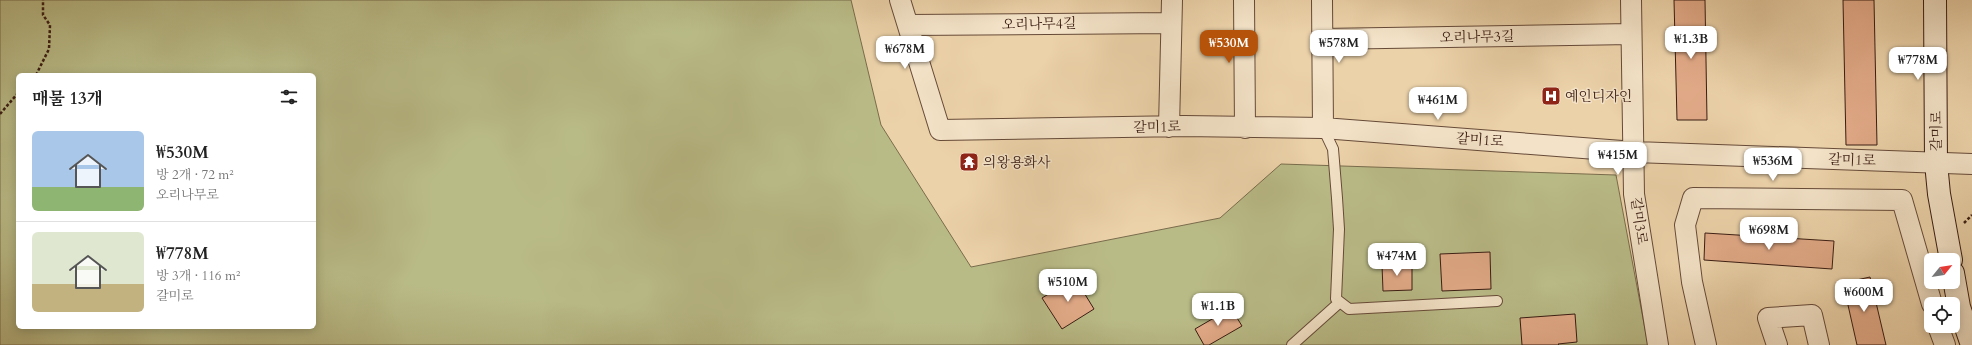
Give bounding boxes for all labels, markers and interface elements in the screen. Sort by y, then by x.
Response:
street label: 오리나무4길 [1001,14,1077,34]
pin: ₩1.3B [1663,26,1719,60]
street label: 오리나무3길 [1439,27,1515,47]
pin: ₩530M [1201,30,1257,64]
pin: ₩578M [1311,30,1367,64]
text: ₩1.3B [1674,30,1708,48]
text: ₩530M [1209,34,1249,52]
text: ₩578M [1319,34,1359,52]
pin: ₩678M [877,36,933,70]
text: ₩678M [885,40,925,58]
pin: ₩778M [1890,47,1946,81]
text: ₩778M [1898,51,1938,69]
hospital icon: 예인디자인 [1540,85,1562,107]
icon: filters [278,86,300,108]
text: 매물 13개 [32,87,103,110]
pin: ₩461M [1410,87,1466,121]
place label: 예인디자인 [1565,87,1633,106]
text: ₩461M [1418,91,1458,109]
street label: 갈미로 [1927,110,1946,151]
street label: 갈미1로 [1133,117,1182,137]
street label: 갈미1로 [1456,129,1505,151]
text: ₩530M [156,141,209,164]
pin: ₩415M [1590,142,1646,176]
text: ₩415M [1598,146,1638,164]
icon: home [64,147,112,195]
pin: ₩536M [1745,148,1801,182]
street label: 갈미1로 [1828,150,1877,170]
temple icon: 의왕용화사 [958,151,980,173]
text: ₩536M [1753,152,1793,170]
place label: 의왕용화사 [983,153,1051,172]
text: 방 2개 · 72 m² [156,166,234,184]
text: 오리나무로 [156,186,219,204]
street label: 갈미3로 [1626,196,1652,246]
pin: ₩698M [1741,217,1797,251]
text: ₩698M [1749,221,1789,239]
text: ₩778M [156,242,209,265]
pin: ₩474M [1369,243,1425,277]
text: ₩474M [1377,247,1417,265]
icon: home [64,248,112,296]
north arrow [1924,253,1960,289]
map controls [1924,253,1960,333]
text: 방 3개 · 116 m² [156,267,240,285]
pin: ₩510M [1040,269,1096,303]
text: ₩510M [1048,273,1088,291]
pin: ₩600M [1836,279,1892,313]
text: ₩600M [1844,283,1884,301]
text: 갈미로 [156,287,194,305]
pin: ₩1.1B [1190,293,1246,327]
text: ₩1.1B [1201,297,1235,315]
button: locate [1924,297,1960,333]

